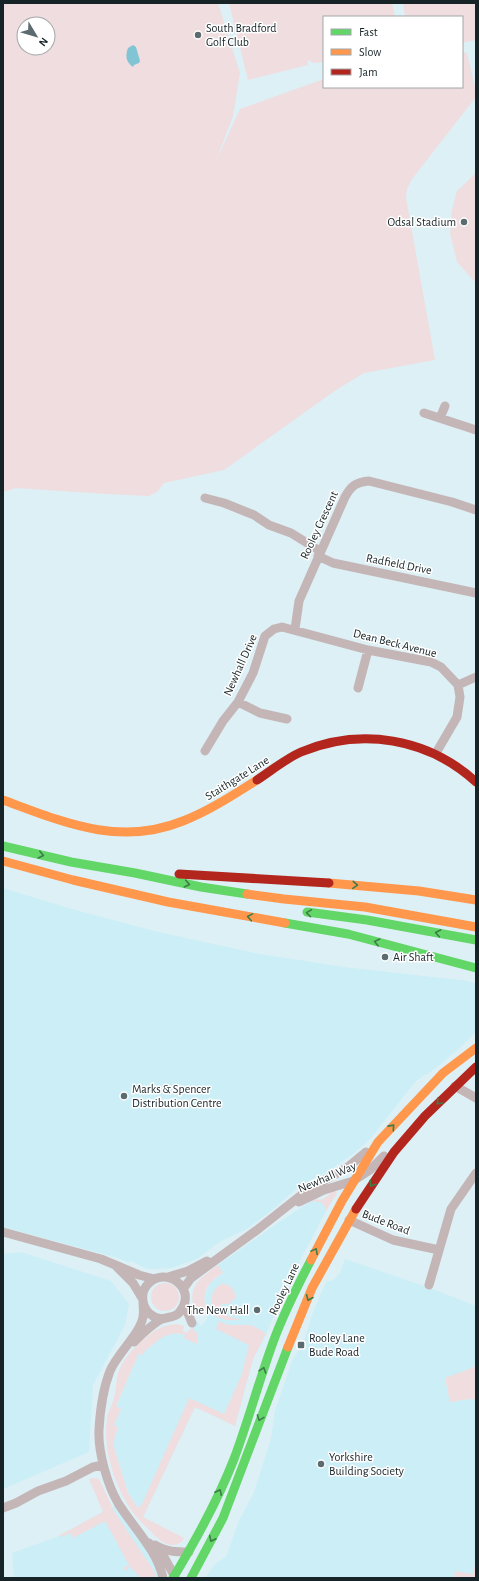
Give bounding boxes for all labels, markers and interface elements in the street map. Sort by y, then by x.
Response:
north arrow [16,16,56,56]
legend [323,16,463,88]
place label: South Bradford Golf Club [206,22,277,48]
text: Fast [359,26,378,38]
marker: South Bradford Golf Club [193,30,203,40]
text: N [37,35,50,48]
text: Slow [359,46,381,58]
text: Jam [359,66,378,78]
place label: Odsal Stadium [387,216,456,228]
marker: Odsal Stadium [459,217,469,227]
street label: Rooley Crescent [298,489,341,561]
street label: Radfield Drive [365,552,433,576]
street label: Dean Beck Avenue [352,627,438,659]
street label: Newhall Drive [221,632,259,698]
street label: Staithgate Lane [203,754,271,802]
one-way arrow [38,851,44,859]
one-way arrow [183,880,190,888]
one-way arrow [352,880,358,889]
one-way arrow [306,909,312,918]
one-way arrow [247,913,253,921]
one-way arrow [435,929,441,938]
one-way arrow [374,938,381,947]
place label: Air Shaft [393,951,434,963]
marker: Air Shaft [380,952,390,962]
place label: Marks & Spencer Distribution Centre [132,1083,222,1109]
marker: Marks & Spencer Distribution Centre [119,1091,129,1101]
one-way arrow [436,1097,444,1105]
one-way arrow [388,1124,395,1132]
street label: Newhall Way [296,1159,358,1196]
one-way arrow [370,1180,377,1187]
street label: Bude Road [360,1207,412,1237]
one-way arrow [311,1248,318,1256]
street label: Rooley Lane [267,1261,302,1317]
one-way arrow [305,1294,313,1301]
place label: The New Hall [186,1304,249,1316]
marker: The New Hall [252,1305,262,1315]
place label: Rooley Lane Bude Road [309,1332,365,1358]
marker: Rooley Lane Bude Road [296,1340,306,1350]
one-way arrow [258,1367,267,1374]
one-way arrow [257,1415,265,1422]
place label: Yorkshire Building Society [329,1451,404,1478]
marker: Yorkshire Building Society [316,1459,326,1469]
one-way arrow [214,1489,222,1497]
one-way arrow [209,1535,217,1542]

